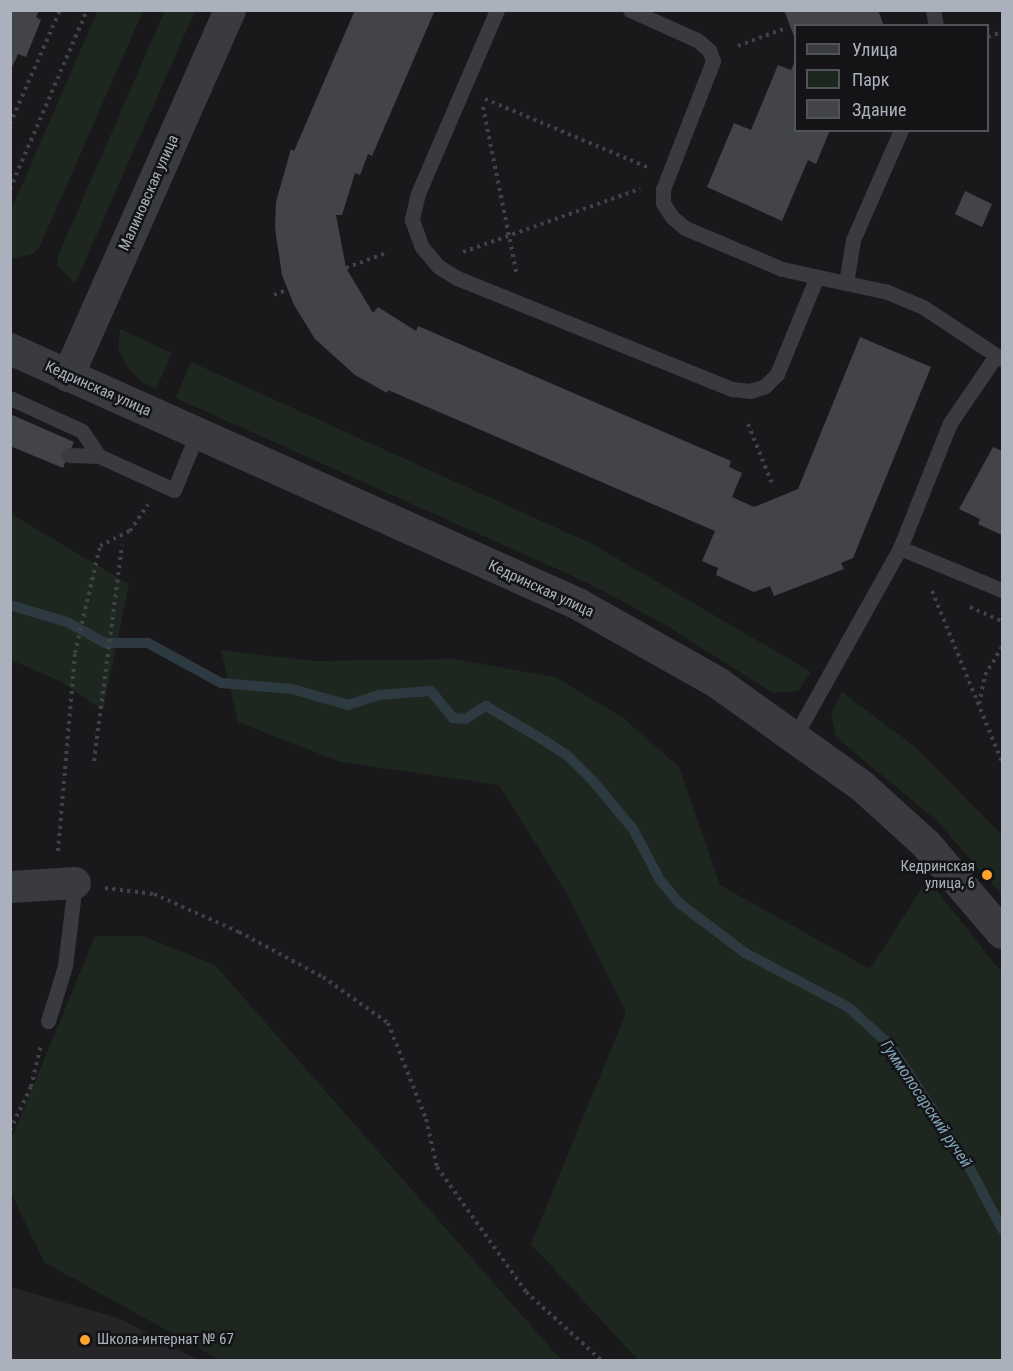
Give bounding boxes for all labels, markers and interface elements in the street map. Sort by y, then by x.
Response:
legend [794,24,989,132]
text: Улица [852,39,898,60]
text: Парк [852,69,889,90]
text: Здание [852,99,906,120]
street label: Малиновская улица [115,132,183,254]
street label: Кедринская улица [42,358,154,420]
street label: Кедринская улица [485,557,597,621]
place label: Кедринская улица, 6 [900,857,975,892]
marker: Кедринская улица, 6 [980,868,994,882]
water label: Гуммолосарский ручей [876,1037,976,1171]
place label: Школа-интернат № 67 [97,1331,234,1349]
marker: Школа-интернат № 67 [78,1333,92,1347]

